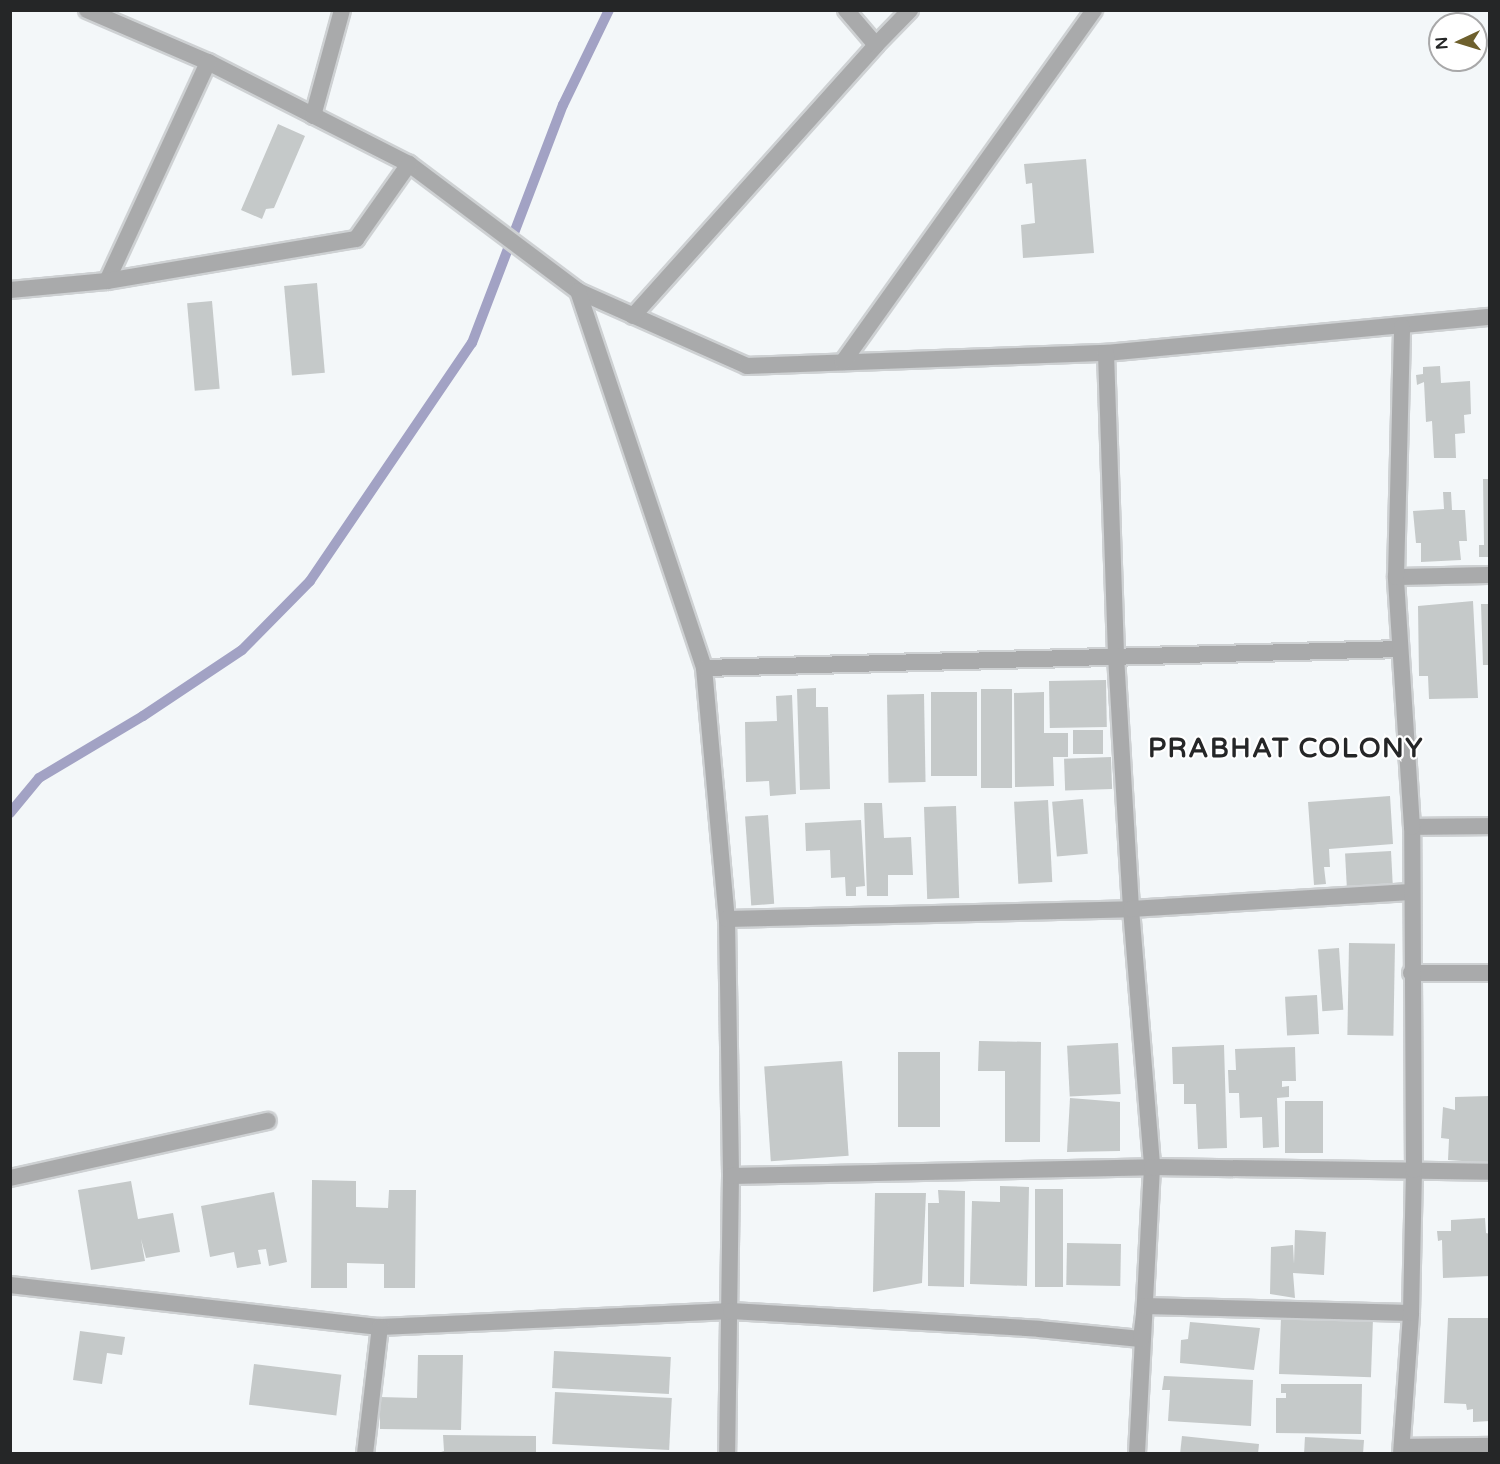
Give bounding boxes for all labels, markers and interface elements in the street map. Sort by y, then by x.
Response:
north arrow [1428,12,1488,72]
text: N [1432,36,1452,50]
district label: PRABHAT COLONY [1148,733,1424,765]

